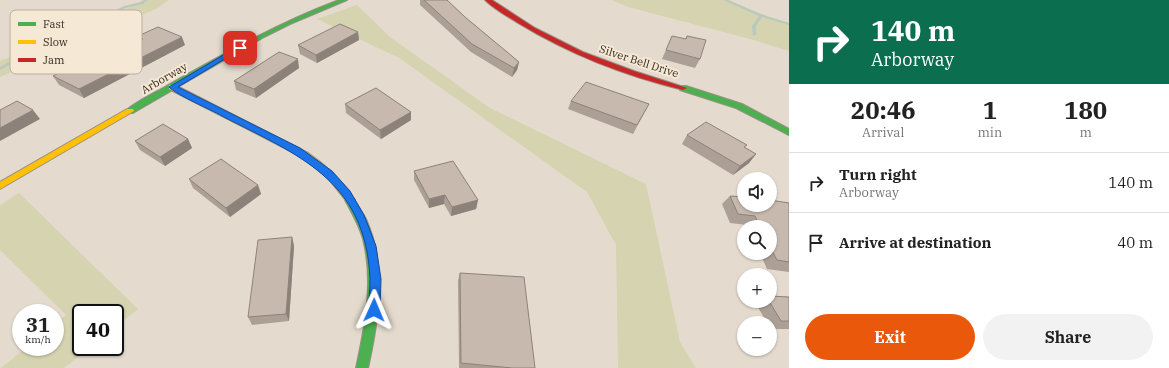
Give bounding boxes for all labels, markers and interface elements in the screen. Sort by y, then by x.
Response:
legend [10,10,142,74]
text: 140 m [871,12,955,49]
icon: right [805,16,857,68]
text: Fast [43,17,65,31]
pin [223,31,257,65]
text: Slow [43,35,68,49]
icon: arrive [229,37,251,59]
street label: Silver Bell Drive [598,42,680,80]
text: Arborway [871,48,954,71]
text: Jam [43,53,65,67]
street label: Arborway [139,59,190,97]
text: 20:46 [851,94,916,126]
text: 1 [983,94,997,126]
text: 180 [1064,94,1107,126]
text: Arrival [862,124,904,141]
text: min [977,124,1002,141]
text: m [1079,124,1092,141]
text: Turn right [839,165,917,184]
map controls [737,172,777,356]
button: sound [737,172,777,212]
icon: right [805,172,827,194]
text: 140 m [1108,173,1153,192]
text: Arborway [839,184,899,201]
button: search [737,220,777,260]
icon: arrive [805,232,827,254]
text: Arrive at destination [839,233,991,252]
text: 40 m [1117,233,1153,252]
button: + [737,268,777,308]
position arrow [353,289,395,331]
speed limit sign: 40 [72,304,124,356]
text: 31 [26,311,50,338]
button: Exit [805,314,975,360]
button: Share [983,314,1153,360]
button: − [737,316,777,356]
text: km/h [25,333,51,346]

